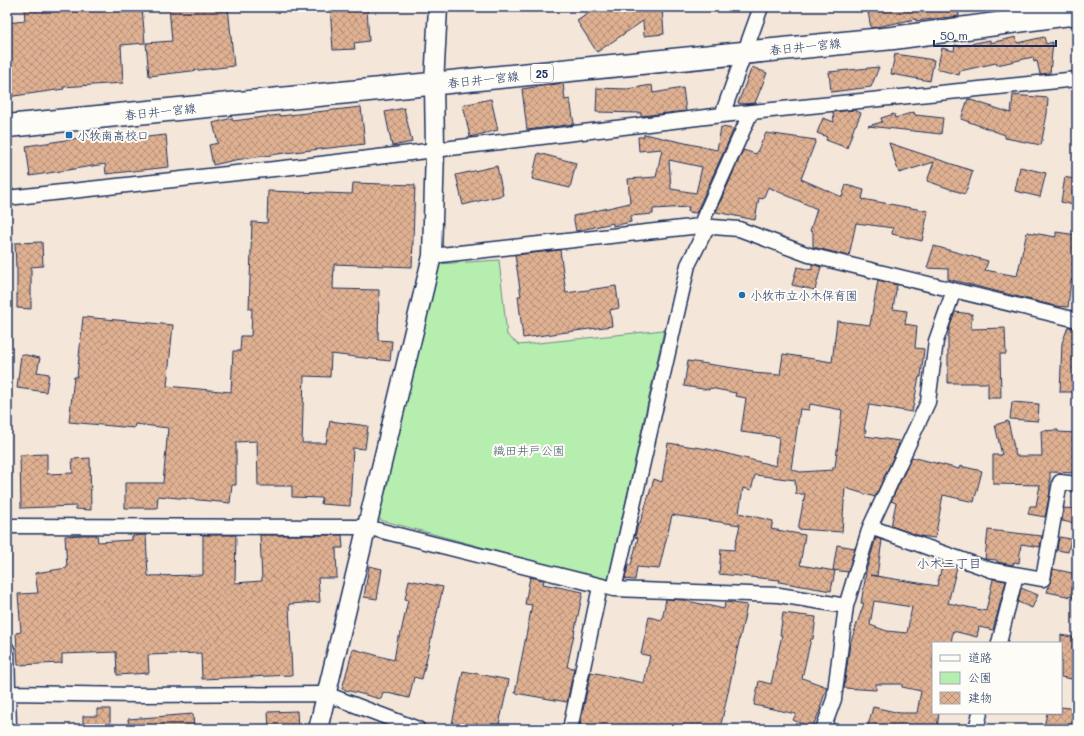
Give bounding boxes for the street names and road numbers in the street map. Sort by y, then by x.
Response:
street label: 春日井一宮線 [768,34,842,58]
road number: 25 [531,64,553,82]
street label: 春日井一宮線 [446,67,520,91]
street label: 春日井一宮線 [123,99,197,123]

